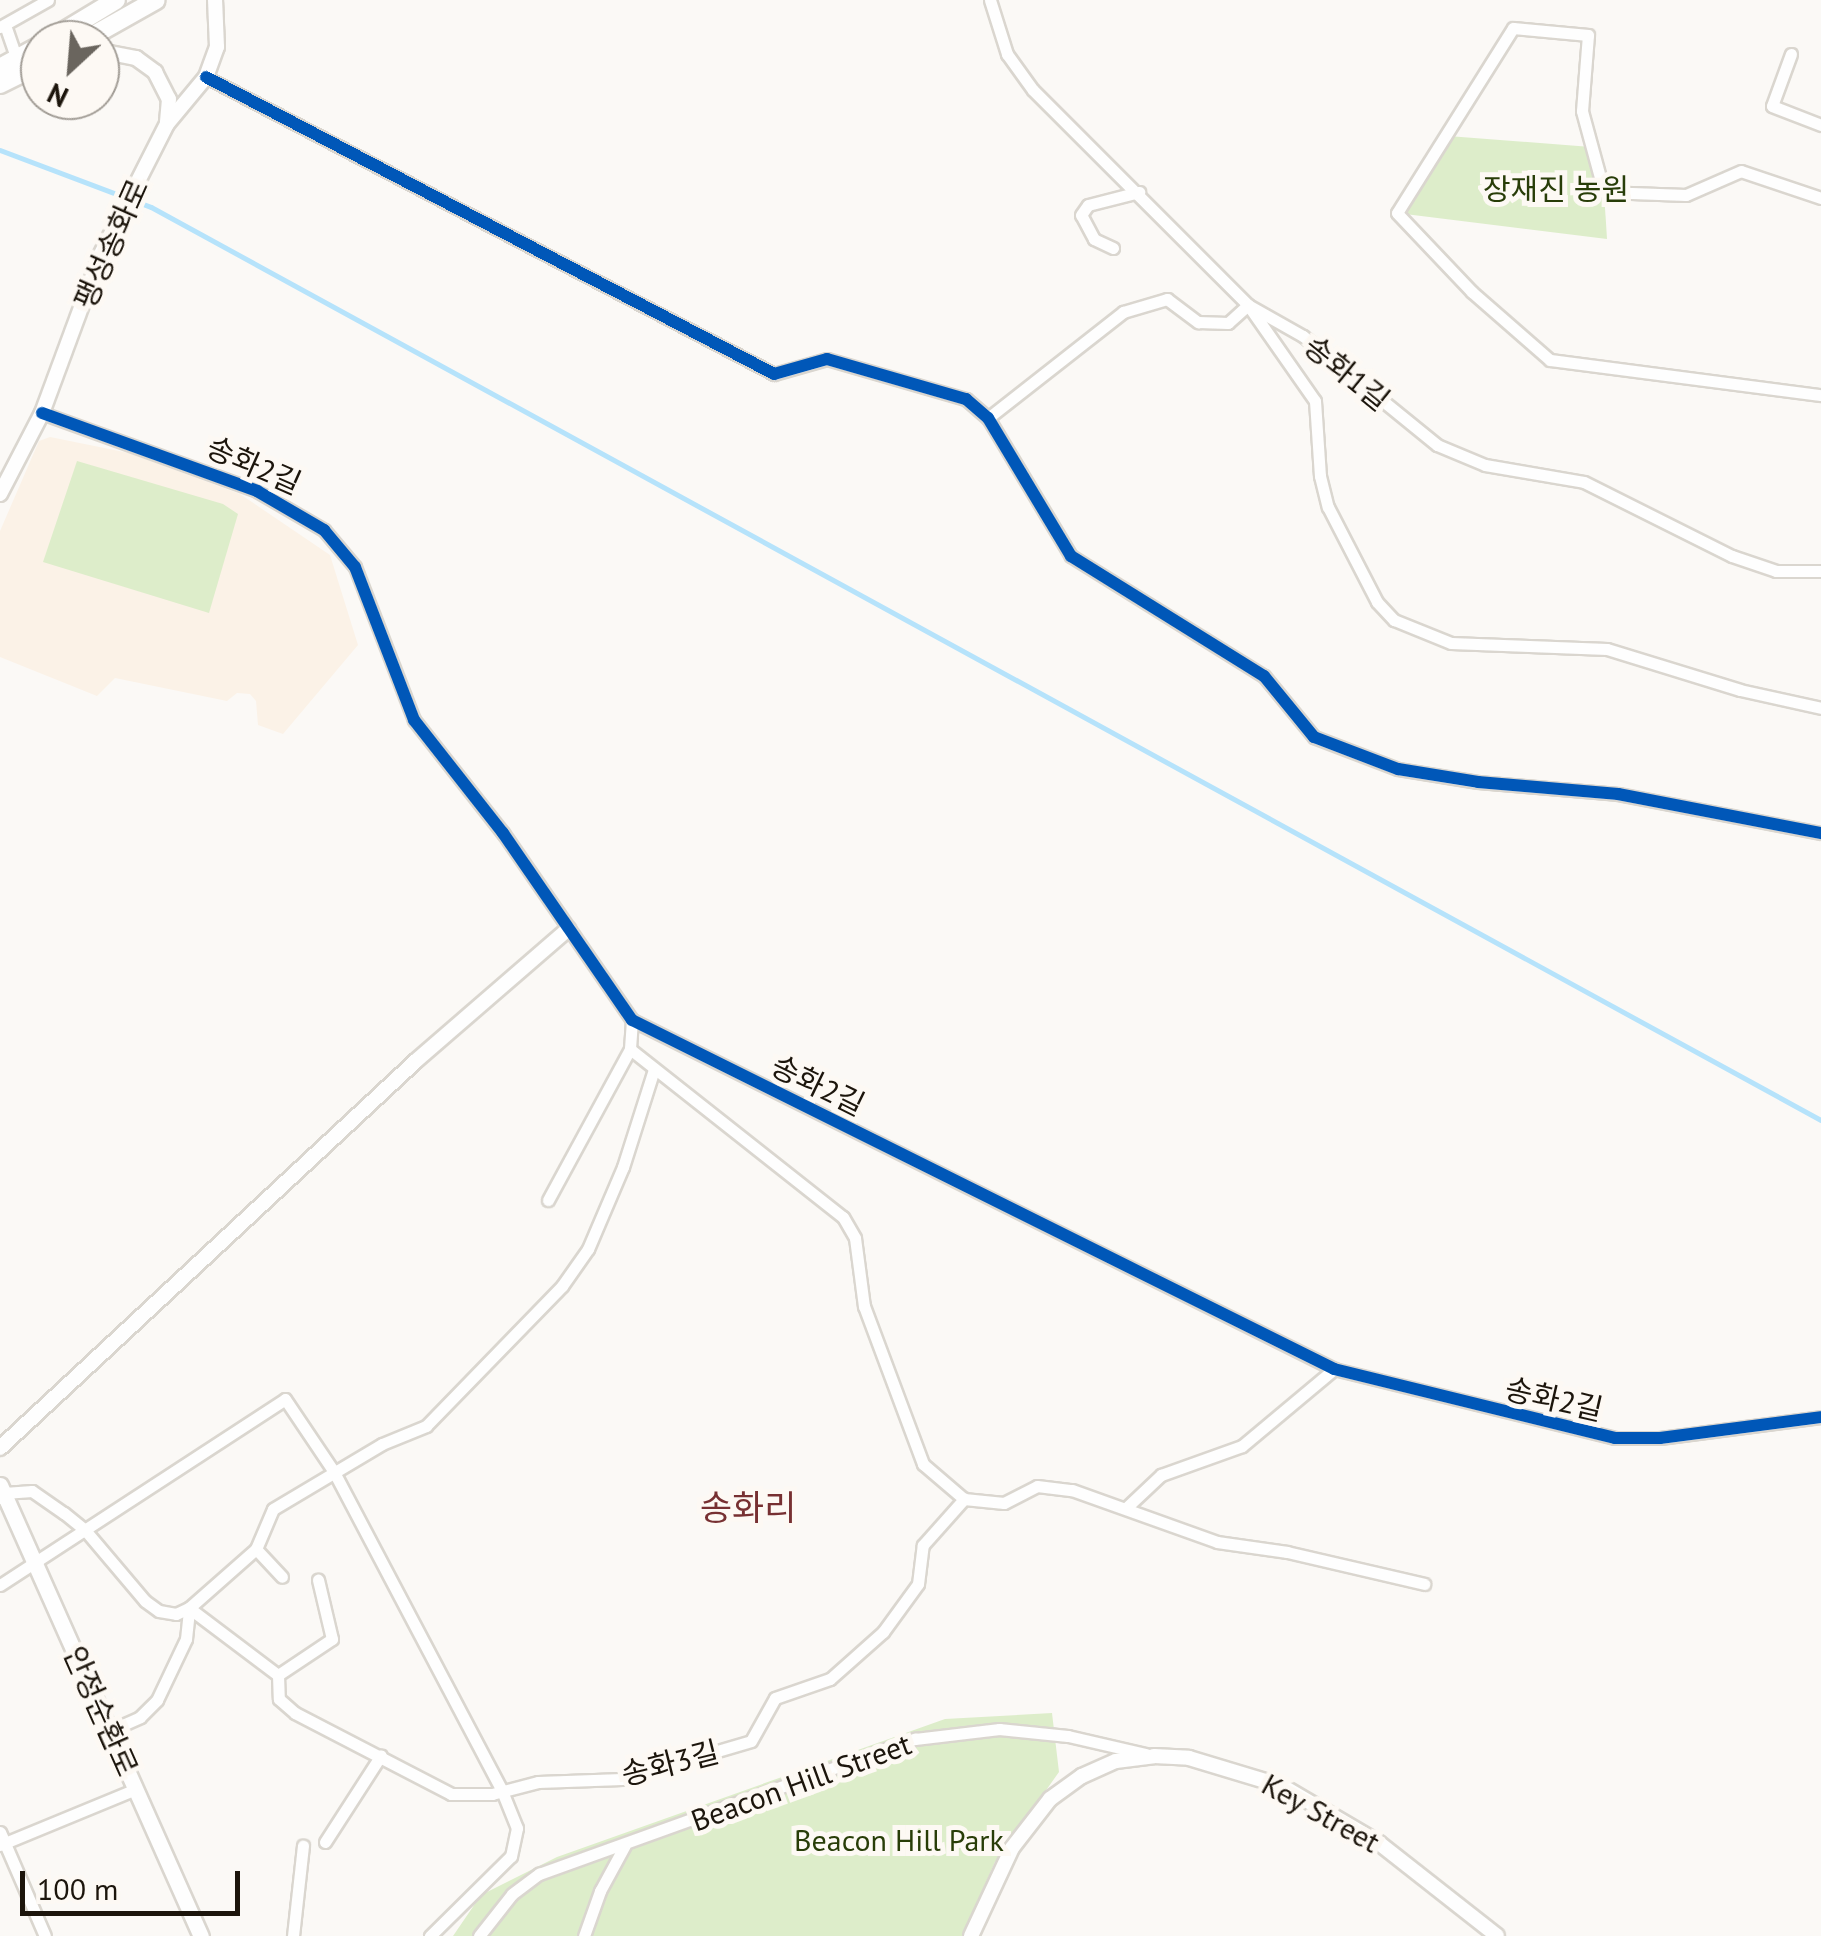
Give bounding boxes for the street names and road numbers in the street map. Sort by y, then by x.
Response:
street label: 팽성송화로 [66,174,156,314]
street label: 송화1길 [1297,328,1397,418]
street label: 송화2길 [201,428,307,502]
street label: 송화2길 [766,1047,870,1123]
street label: 송화2길 [1502,1370,1606,1428]
street label: 안정순환로 [56,1641,146,1781]
street label: Beacon Hill Street [686,1726,916,1838]
street label: 송화3길 [618,1734,722,1792]
street label: Key Street [1255,1766,1387,1860]

